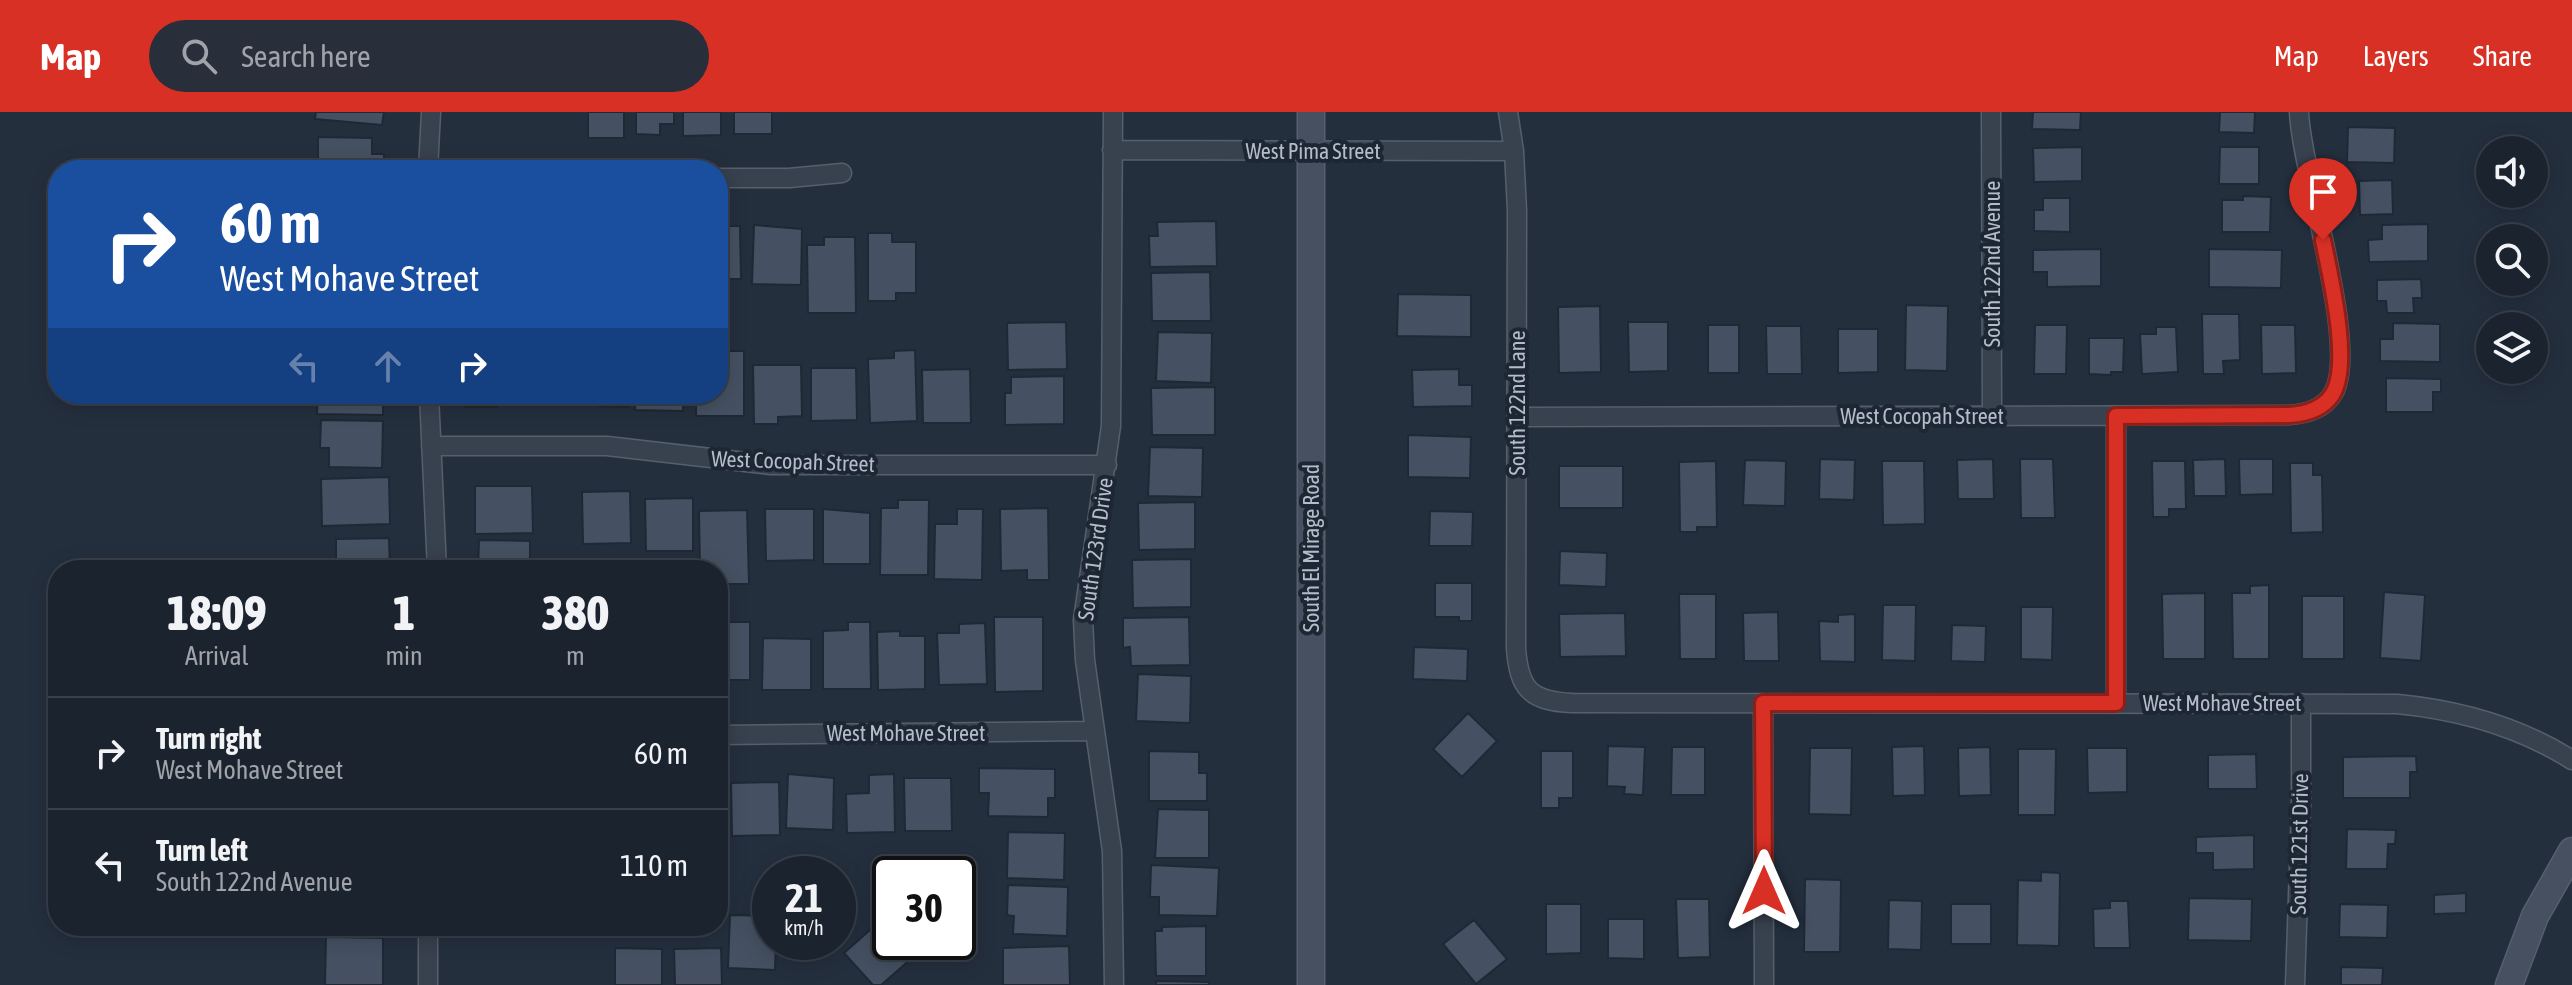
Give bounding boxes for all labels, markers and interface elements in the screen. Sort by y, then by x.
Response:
search box [149,20,709,92]
icon: search [177,34,221,78]
text: Map [40,35,101,78]
text: Search here [241,39,371,73]
text: Map [2274,40,2319,72]
text: Layers [2363,40,2429,72]
text: Share [2473,40,2532,72]
map controls [2476,136,2548,384]
button: sound [2476,136,2548,208]
street label: West Pima Street [1245,138,1381,164]
pin [2289,158,2357,240]
icon: arrive [2301,170,2345,214]
street label: South 122nd Avenue [1979,181,2005,347]
text: 60 m [220,191,321,255]
icon: right [88,192,192,296]
button: search [2476,224,2548,296]
text: West Mohave Street [220,257,479,299]
button: layers [2476,312,2548,384]
street label: South 122nd Lane [1504,331,1530,475]
icon: left [282,344,326,388]
icon: ahead [366,344,410,388]
icon: right [450,344,494,388]
street label: West Cocopah Street [1840,403,2004,429]
street label: West Cocopah Street [711,445,875,477]
street label: South El Mirage Road [1298,464,1324,632]
street label: South 123rd Drive [1072,476,1118,622]
text: 18:09 [167,585,267,640]
text: 1 [393,585,415,640]
text: 380 [542,585,609,640]
text: Arrival [185,641,248,671]
text: min [385,641,423,671]
text: m [566,641,585,671]
street label: West Mohave Street [2143,690,2301,716]
street label: West Mohave Street [827,720,985,746]
text: Turn right [156,721,262,755]
icon: right [88,731,132,775]
text: 60 m [634,736,688,770]
text: West Mohave Street [156,755,343,785]
street label: South 121st Drive [2285,773,2313,915]
text: Turn left [156,833,248,867]
icon: left [88,843,132,887]
text: 110 m [620,848,688,882]
position arrow [1722,849,1806,933]
speed limit sign: 30 [872,856,976,960]
text: South 122nd Avenue [156,867,352,897]
text: 21 [785,875,823,920]
text: km/h [784,916,824,939]

